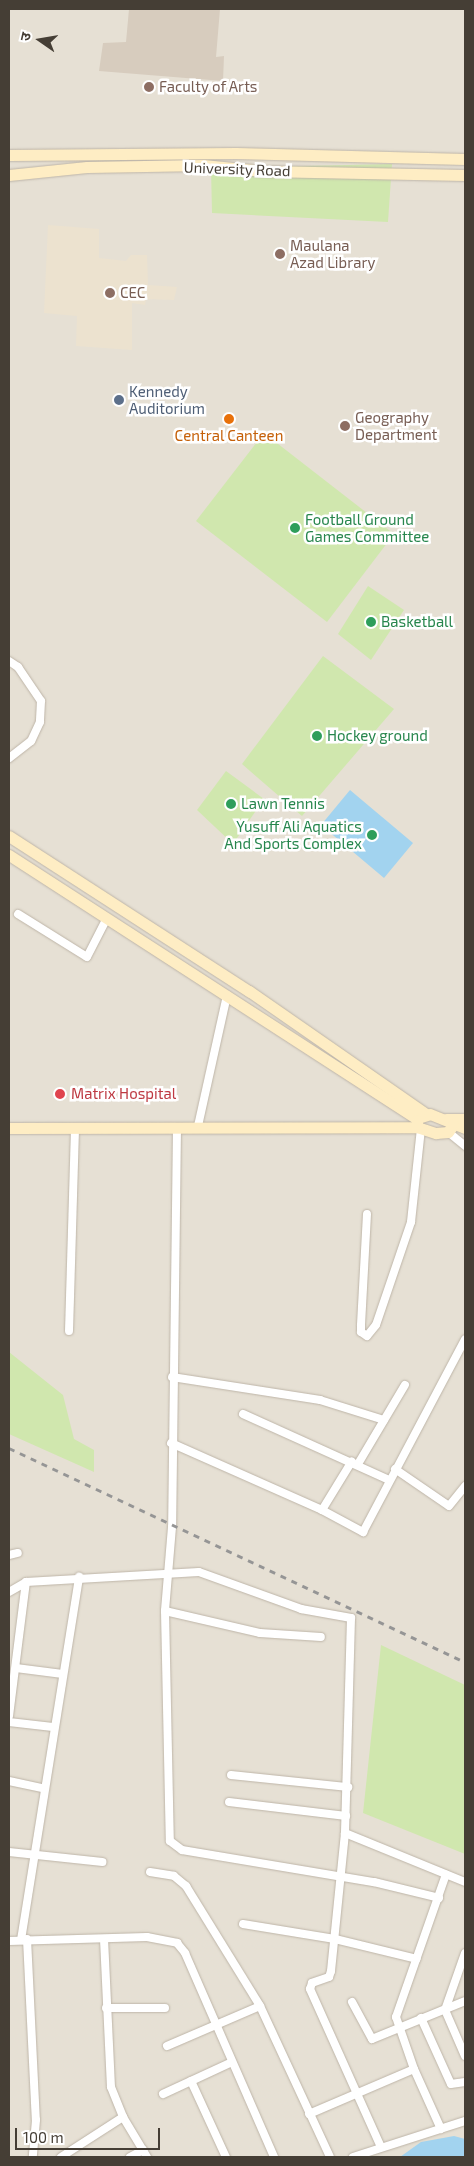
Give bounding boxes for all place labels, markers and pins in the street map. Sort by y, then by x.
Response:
place label: Faculty of Arts [159,78,258,96]
marker: Faculty of Arts [143,81,155,93]
place label: Maulana Azad Library [290,236,375,271]
marker: Maulana Azad Library [274,248,286,260]
place label: CEC [120,284,145,302]
marker: CEC [104,287,116,299]
place label: Kennedy Auditorium [129,382,205,417]
marker: Kennedy Auditorium [113,394,125,406]
place label: Geography Department [355,408,437,443]
marker: Central Canteen [223,413,235,425]
marker: Geography Department [339,420,351,432]
place label: Central Canteen [174,427,284,445]
place label: Football Ground Games Committee [305,510,429,545]
marker: Football Ground Games Committee [289,522,301,534]
place label: Basketball [381,613,453,631]
marker: Basketball [365,616,377,628]
place label: Hockey ground [327,727,428,745]
marker: Hockey ground [311,730,323,742]
place label: Lawn Tennis [241,795,325,813]
marker: Lawn Tennis [225,798,237,810]
place label: Yusuff Ali Aquatics And Sports Complex [224,817,362,852]
marker: Yusuff Ali Aquatics And Sports Complex [366,829,378,841]
place label: Matrix Hospital [71,1085,176,1103]
marker: Matrix Hospital [53,1087,67,1101]

